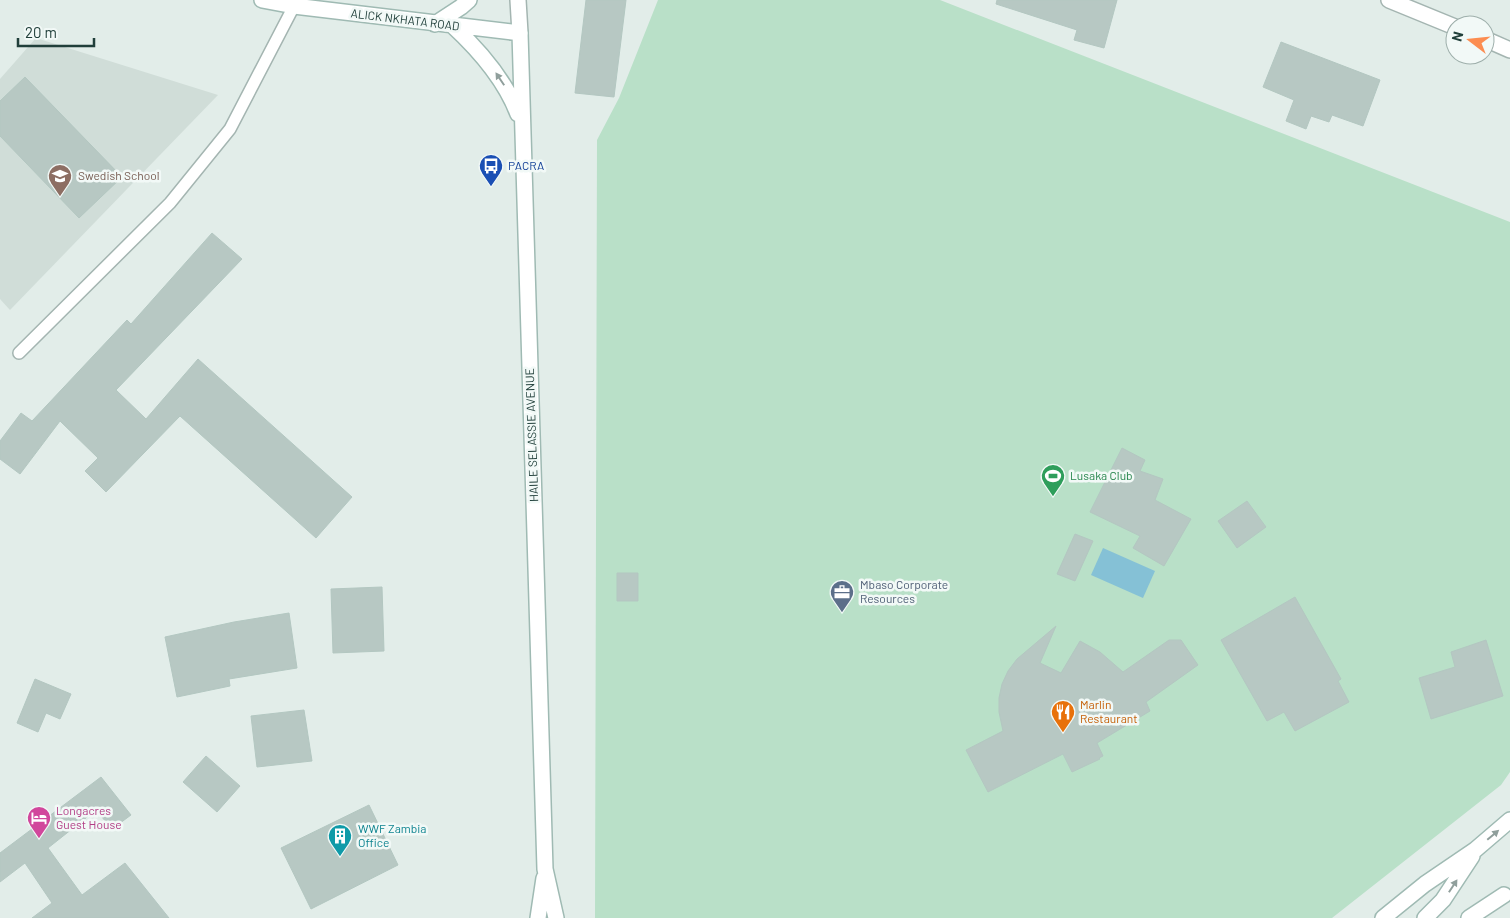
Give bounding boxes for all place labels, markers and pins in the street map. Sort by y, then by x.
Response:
bus stop icon: PACRA [478,153,504,187]
place label: PACRA [508,158,544,172]
school or university icon: Swedish School [47,163,73,197]
place label: Swedish School [78,168,160,182]
sports icon: Lusaka Club [1040,463,1066,497]
place label: Lusaka Club [1070,468,1133,482]
place label: Mbaso Corporate Resources [860,577,948,605]
office icon: Mbaso Corporate Resources [829,579,855,613]
place label: Marlin Restaurant [1080,697,1138,725]
restaurant icon: Marlin Restaurant [1050,699,1076,733]
place label: Longacres Guest House [56,803,122,831]
hotel icon: Longacres Guest House [26,805,52,839]
place label: WWF Zambia Office [358,821,427,849]
building icon: WWF Zambia Office [327,823,353,857]

